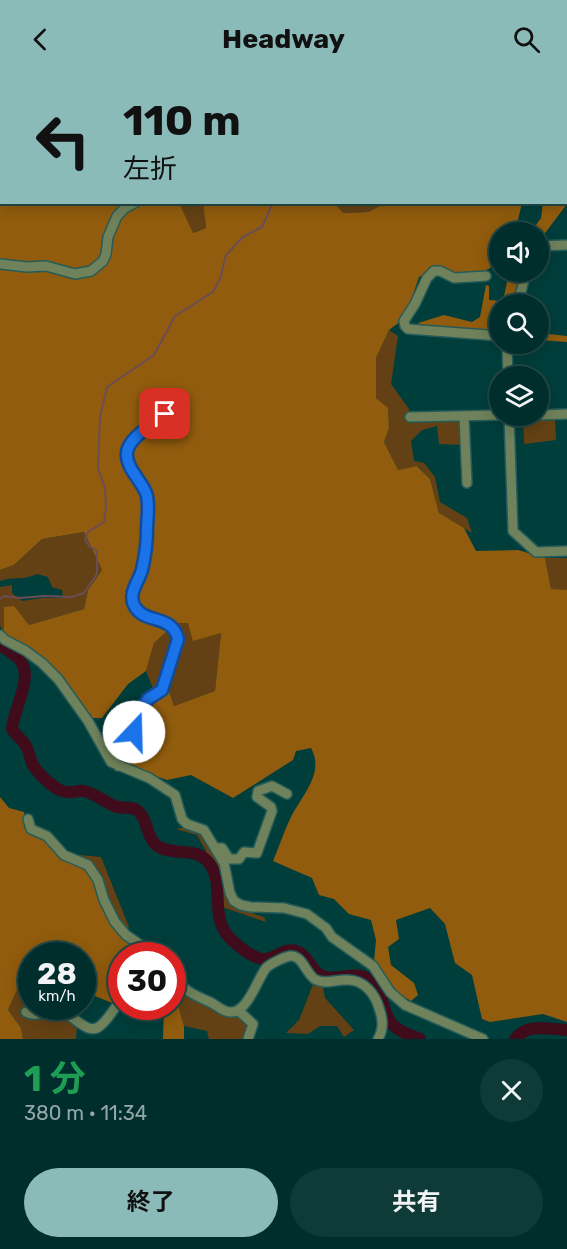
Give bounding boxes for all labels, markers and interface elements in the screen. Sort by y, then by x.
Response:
icon: back [24,23,57,56]
text: Headway [222,23,345,55]
icon: search [510,23,543,56]
text: 110 m [123,96,241,146]
icon: left [24,102,102,180]
text: 左折 [123,153,177,185]
map controls [489,222,549,426]
button: sound [489,222,549,282]
button: search [489,294,549,354]
button: layers [489,366,549,426]
pin [139,388,190,439]
icon: arrive [148,397,181,430]
position arrow [102,700,166,764]
speed limit sign: 30 [108,942,186,1020]
text: 28 [37,956,77,992]
text: km/h [38,987,76,1005]
text: 1 分 [24,1057,86,1100]
button: close [480,1059,543,1122]
text: 380 m · 11:34 [24,1101,147,1125]
button: 終了 [24,1168,278,1237]
button: 共有 [290,1168,543,1237]

